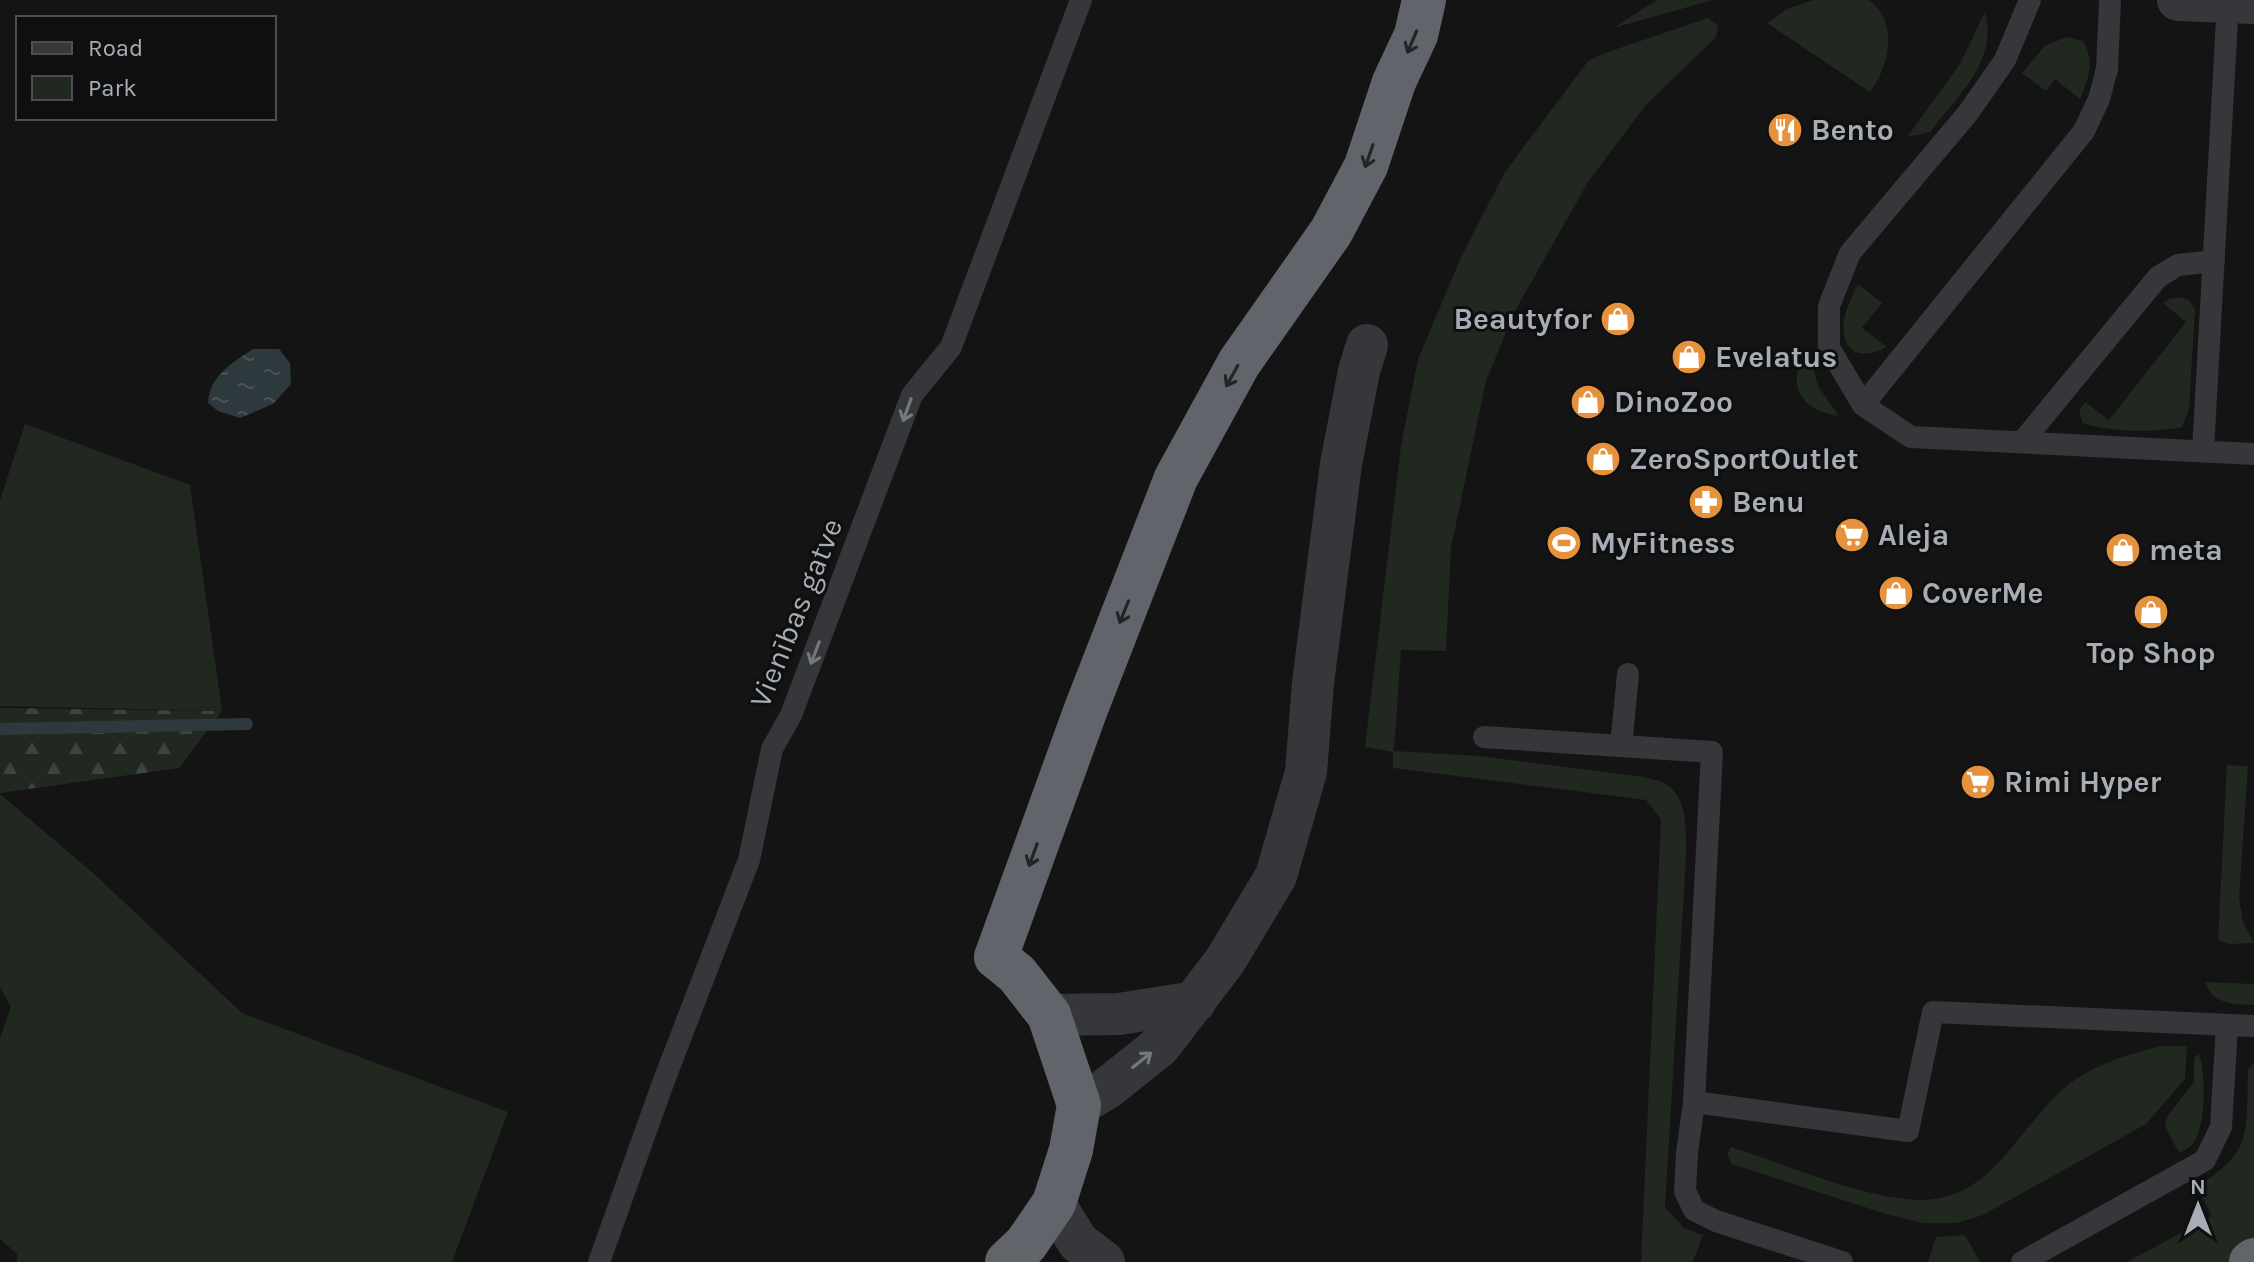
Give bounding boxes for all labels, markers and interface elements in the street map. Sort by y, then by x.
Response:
legend [16,16,276,120]
one-way arrow [1404,29,1418,54]
text: Road [88,34,143,62]
text: Park [88,74,137,102]
restaurant icon: Bento [1766,111,1804,149]
place label: Bento [1811,112,1894,148]
one-way arrow [1361,143,1376,168]
shop icon: Beautyfor [1599,300,1637,338]
place label: Beautyfor [1454,301,1592,337]
shop icon: Evelatus [1670,338,1708,376]
place label: Evelatus [1715,339,1837,375]
one-way arrow [1224,364,1240,387]
shop icon: DinoZoo [1569,383,1607,421]
place label: DinoZoo [1614,384,1733,420]
one-way arrow [898,397,913,422]
shop icon: ZeroSportOutlet [1584,440,1622,478]
place label: ZeroSportOutlet [1629,441,1859,477]
pharmacy icon: Benu [1687,483,1725,521]
place label: Benu [1732,484,1805,520]
street label: Vienības gatve [742,513,850,713]
supermarket icon: Aleja [1833,516,1871,554]
place label: Aleja [1878,517,1949,553]
sports icon: MyFitness [1545,524,1583,562]
place label: MyFitness [1590,525,1736,561]
shop icon: meta [2104,531,2142,569]
place label: meta [2149,532,2223,568]
shop icon: CoverMe [1877,574,1915,612]
place label: CoverMe [1922,575,2043,611]
shop icon: Top Shop [2132,593,2170,631]
one-way arrow [1116,599,1130,624]
place label: Top Shop [2086,635,2216,671]
one-way arrow [807,640,821,665]
supermarket icon: Rimi Hyper [1959,763,1997,801]
place label: Rimi Hyper [2004,764,2162,800]
one-way arrow [1025,842,1039,867]
one-way arrow [1131,1051,1152,1069]
north arrow [2158,1166,2238,1246]
text: N [2190,1174,2206,1200]

